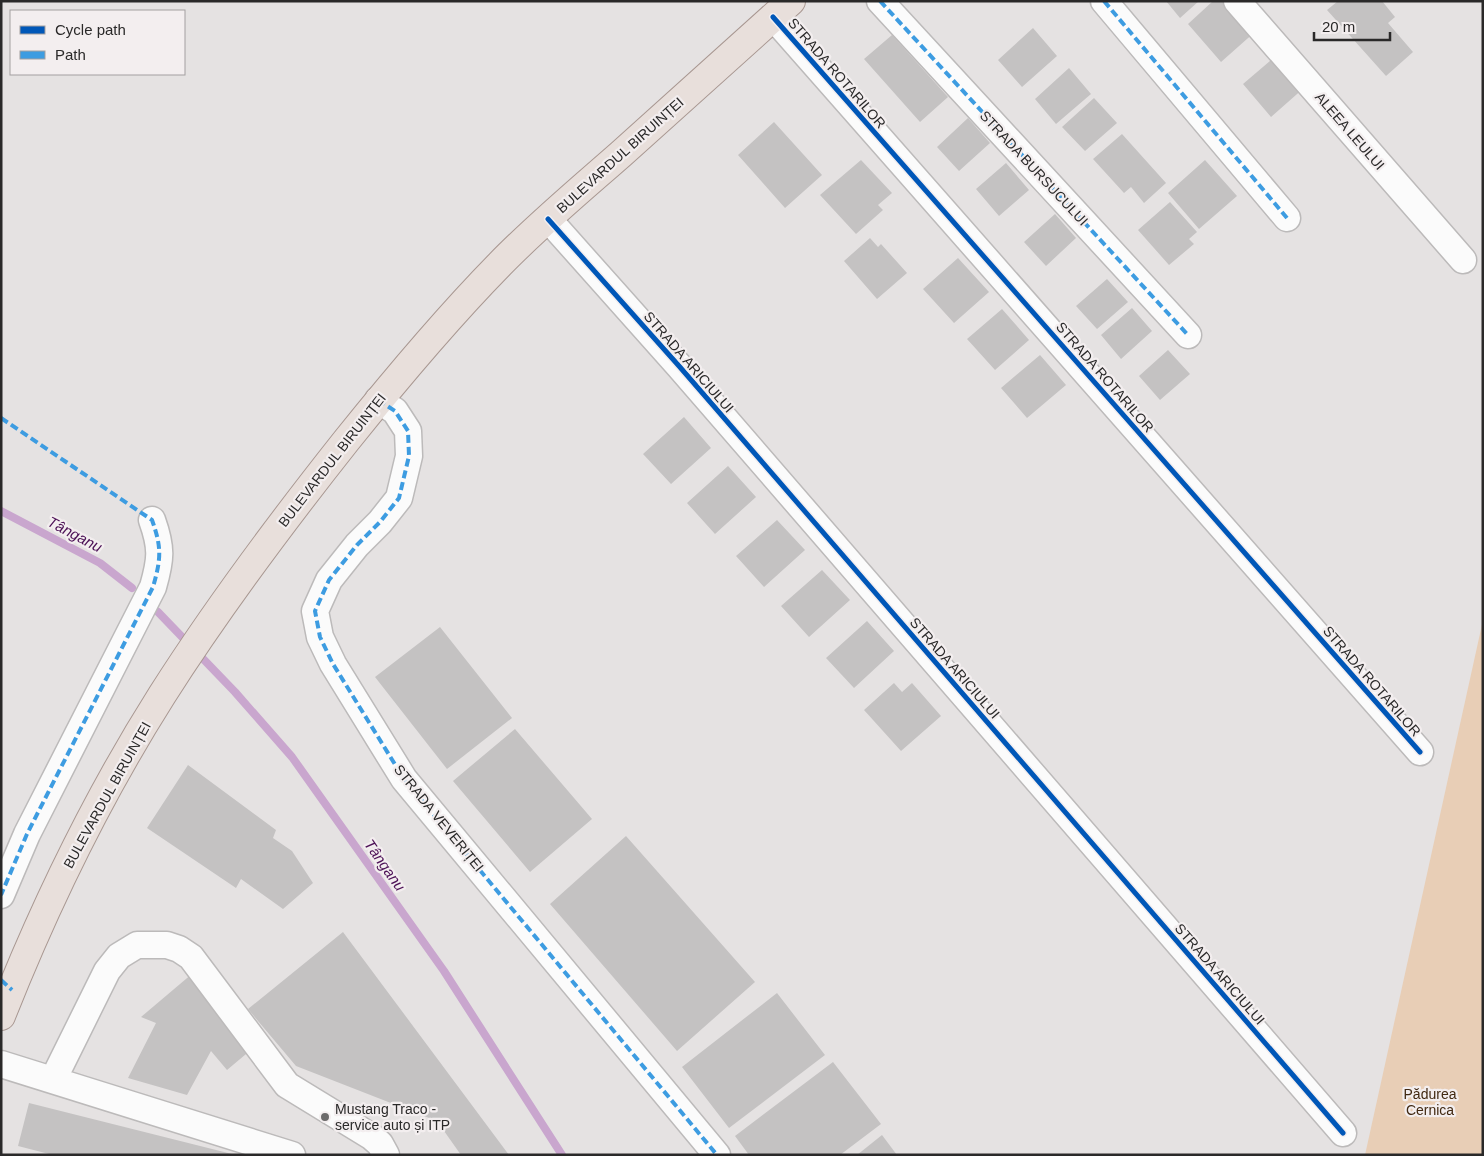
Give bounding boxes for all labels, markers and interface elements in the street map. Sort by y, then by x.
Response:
legend [10,10,185,75]
scale bar [1314,10,1390,42]
street label: STRADA ROTARILOR [785,15,889,131]
text: 20 m [1322,18,1355,35]
text: Cycle path [55,21,126,38]
text: Path [55,46,86,63]
street label: ALEEA LEULUI [1312,89,1388,173]
street label: BULEVARDUL BIRUINȚEI [553,94,687,216]
street label: STRADA BURSUCULUI [977,107,1091,229]
street label: STRADA ARICIULUI [641,308,737,416]
street label: STRADA ROTARILOR [1053,319,1157,435]
street label: BULEVARDUL BIRUINȚEI [275,390,389,530]
water label: Tânganu [45,513,106,556]
street label: STRADA ARICIULUI [907,614,1003,722]
street label: STRADA ROTARILOR [1320,623,1424,739]
street label: BULEVARDUL BIRUINȚEI [60,719,154,871]
street label: STRADA VEVERIȚEI [391,761,487,875]
water label: Tânganu [361,836,409,895]
street label: STRADA ARICIULUI [1172,920,1268,1028]
park label: Pădurea Cernica [1404,1086,1457,1118]
place label: Mustang Traco - service auto și ITP [335,1101,450,1133]
marker: Mustang Traco - service auto și ITP [319,1111,331,1123]

